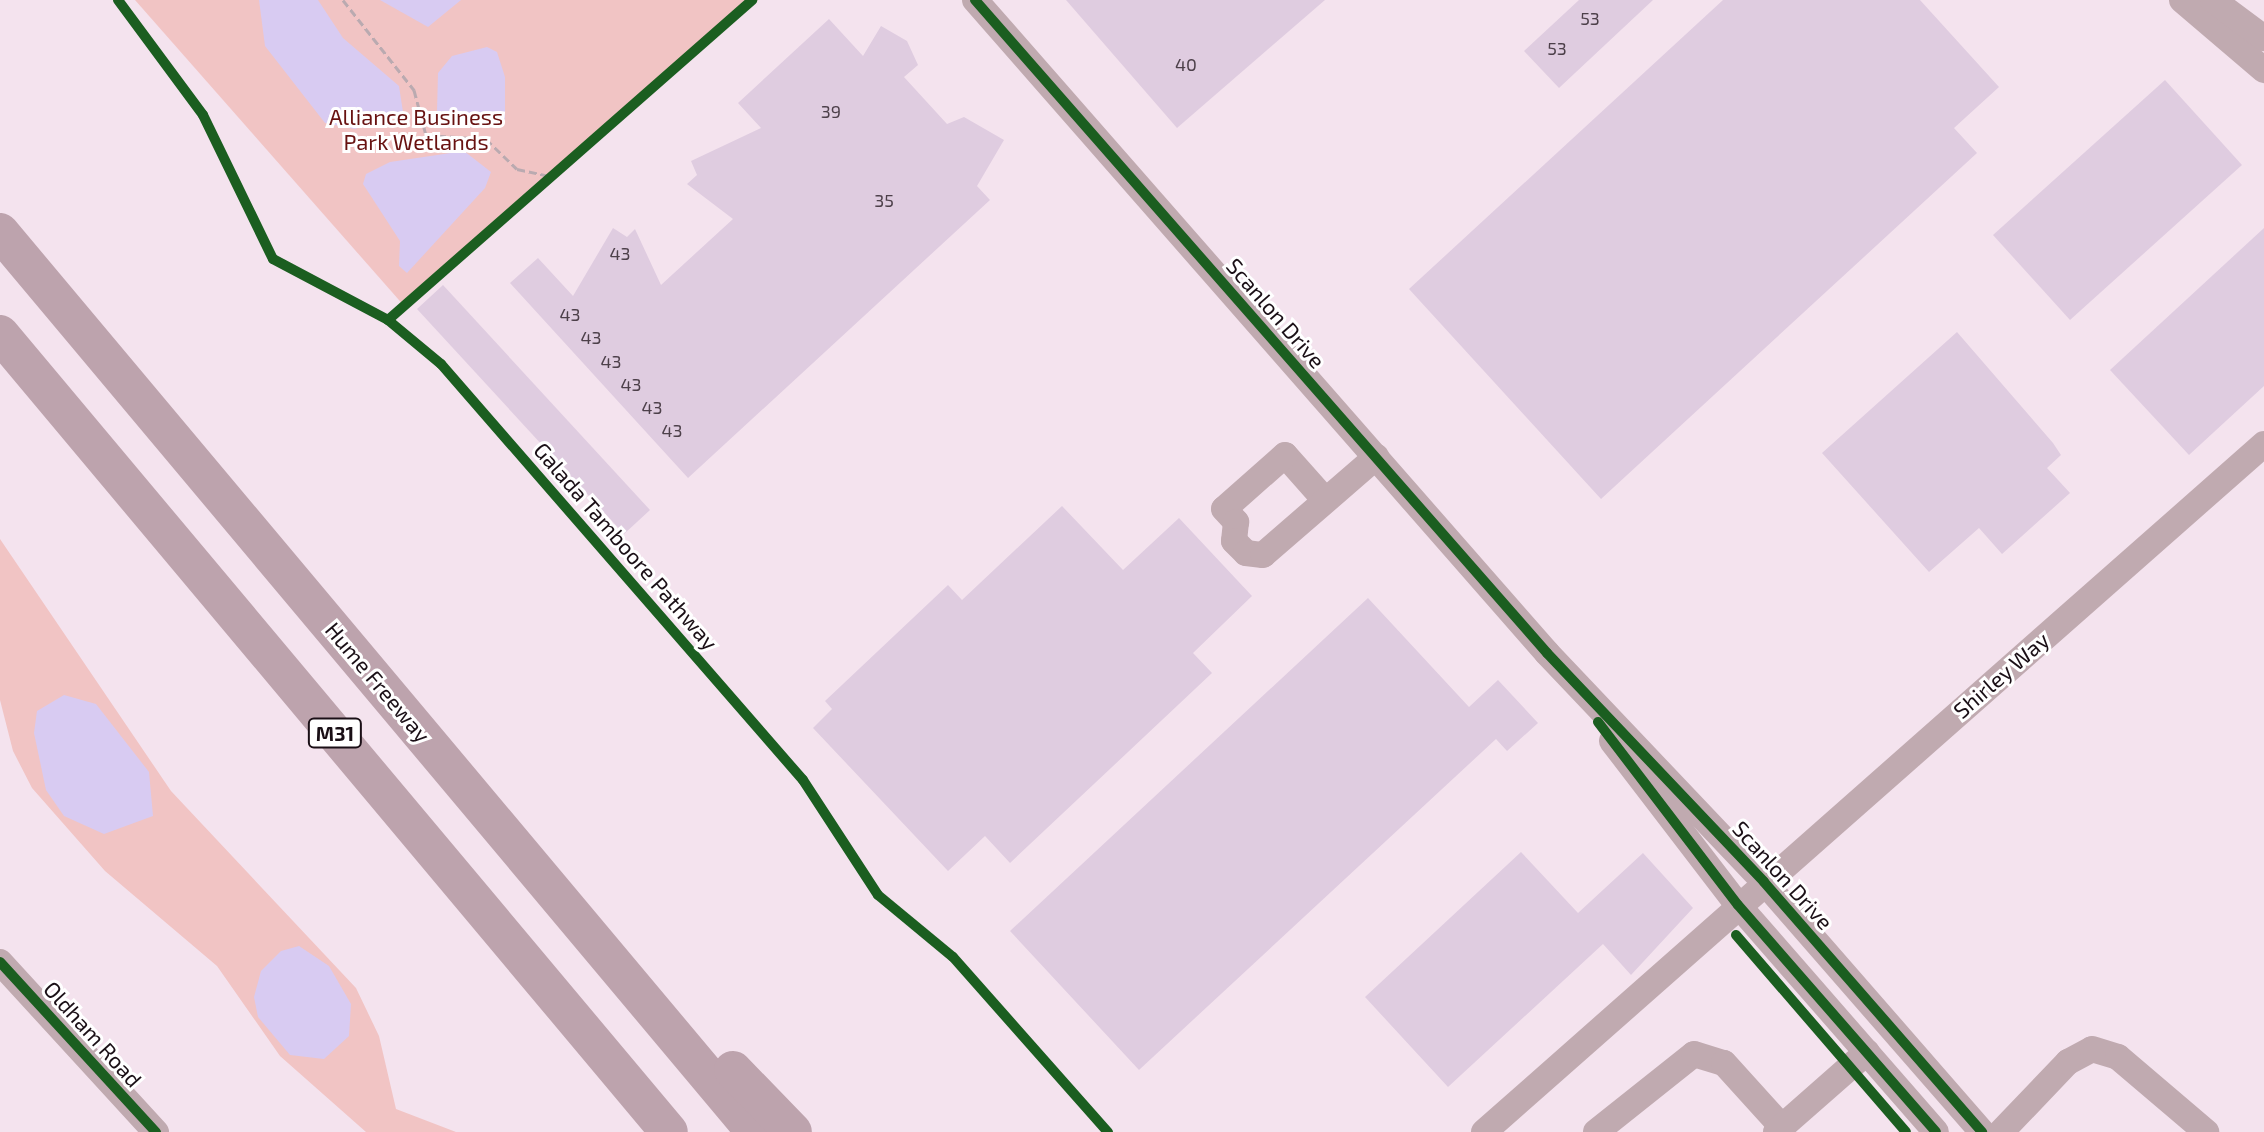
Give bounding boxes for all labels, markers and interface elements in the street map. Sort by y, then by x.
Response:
house number: 53 [1580,7,1600,29]
house number: 53 [1547,37,1567,59]
house number: 40 [1175,53,1197,75]
house number: 39 [821,100,841,122]
park label: Alliance Business Park Wetlands [329,103,503,154]
house number: 35 [874,189,894,211]
house number: 43 [609,242,631,264]
street label: Scanlon Drive [1221,253,1331,373]
house number: 43 [559,303,581,325]
house number: 43 [580,326,602,348]
house number: 43 [600,350,622,372]
house number: 43 [620,373,642,395]
house number: 43 [641,396,663,418]
house number: 43 [661,419,683,441]
street label: Galada Tamboore Pathway [528,437,724,655]
street label: Hume Freeway [320,617,436,747]
street label: Shirley Way [1948,626,2054,724]
road number: M31 [307,717,363,749]
street label: Scanlon Drive [1727,815,1839,935]
street label: Oldham Road [39,976,147,1092]

